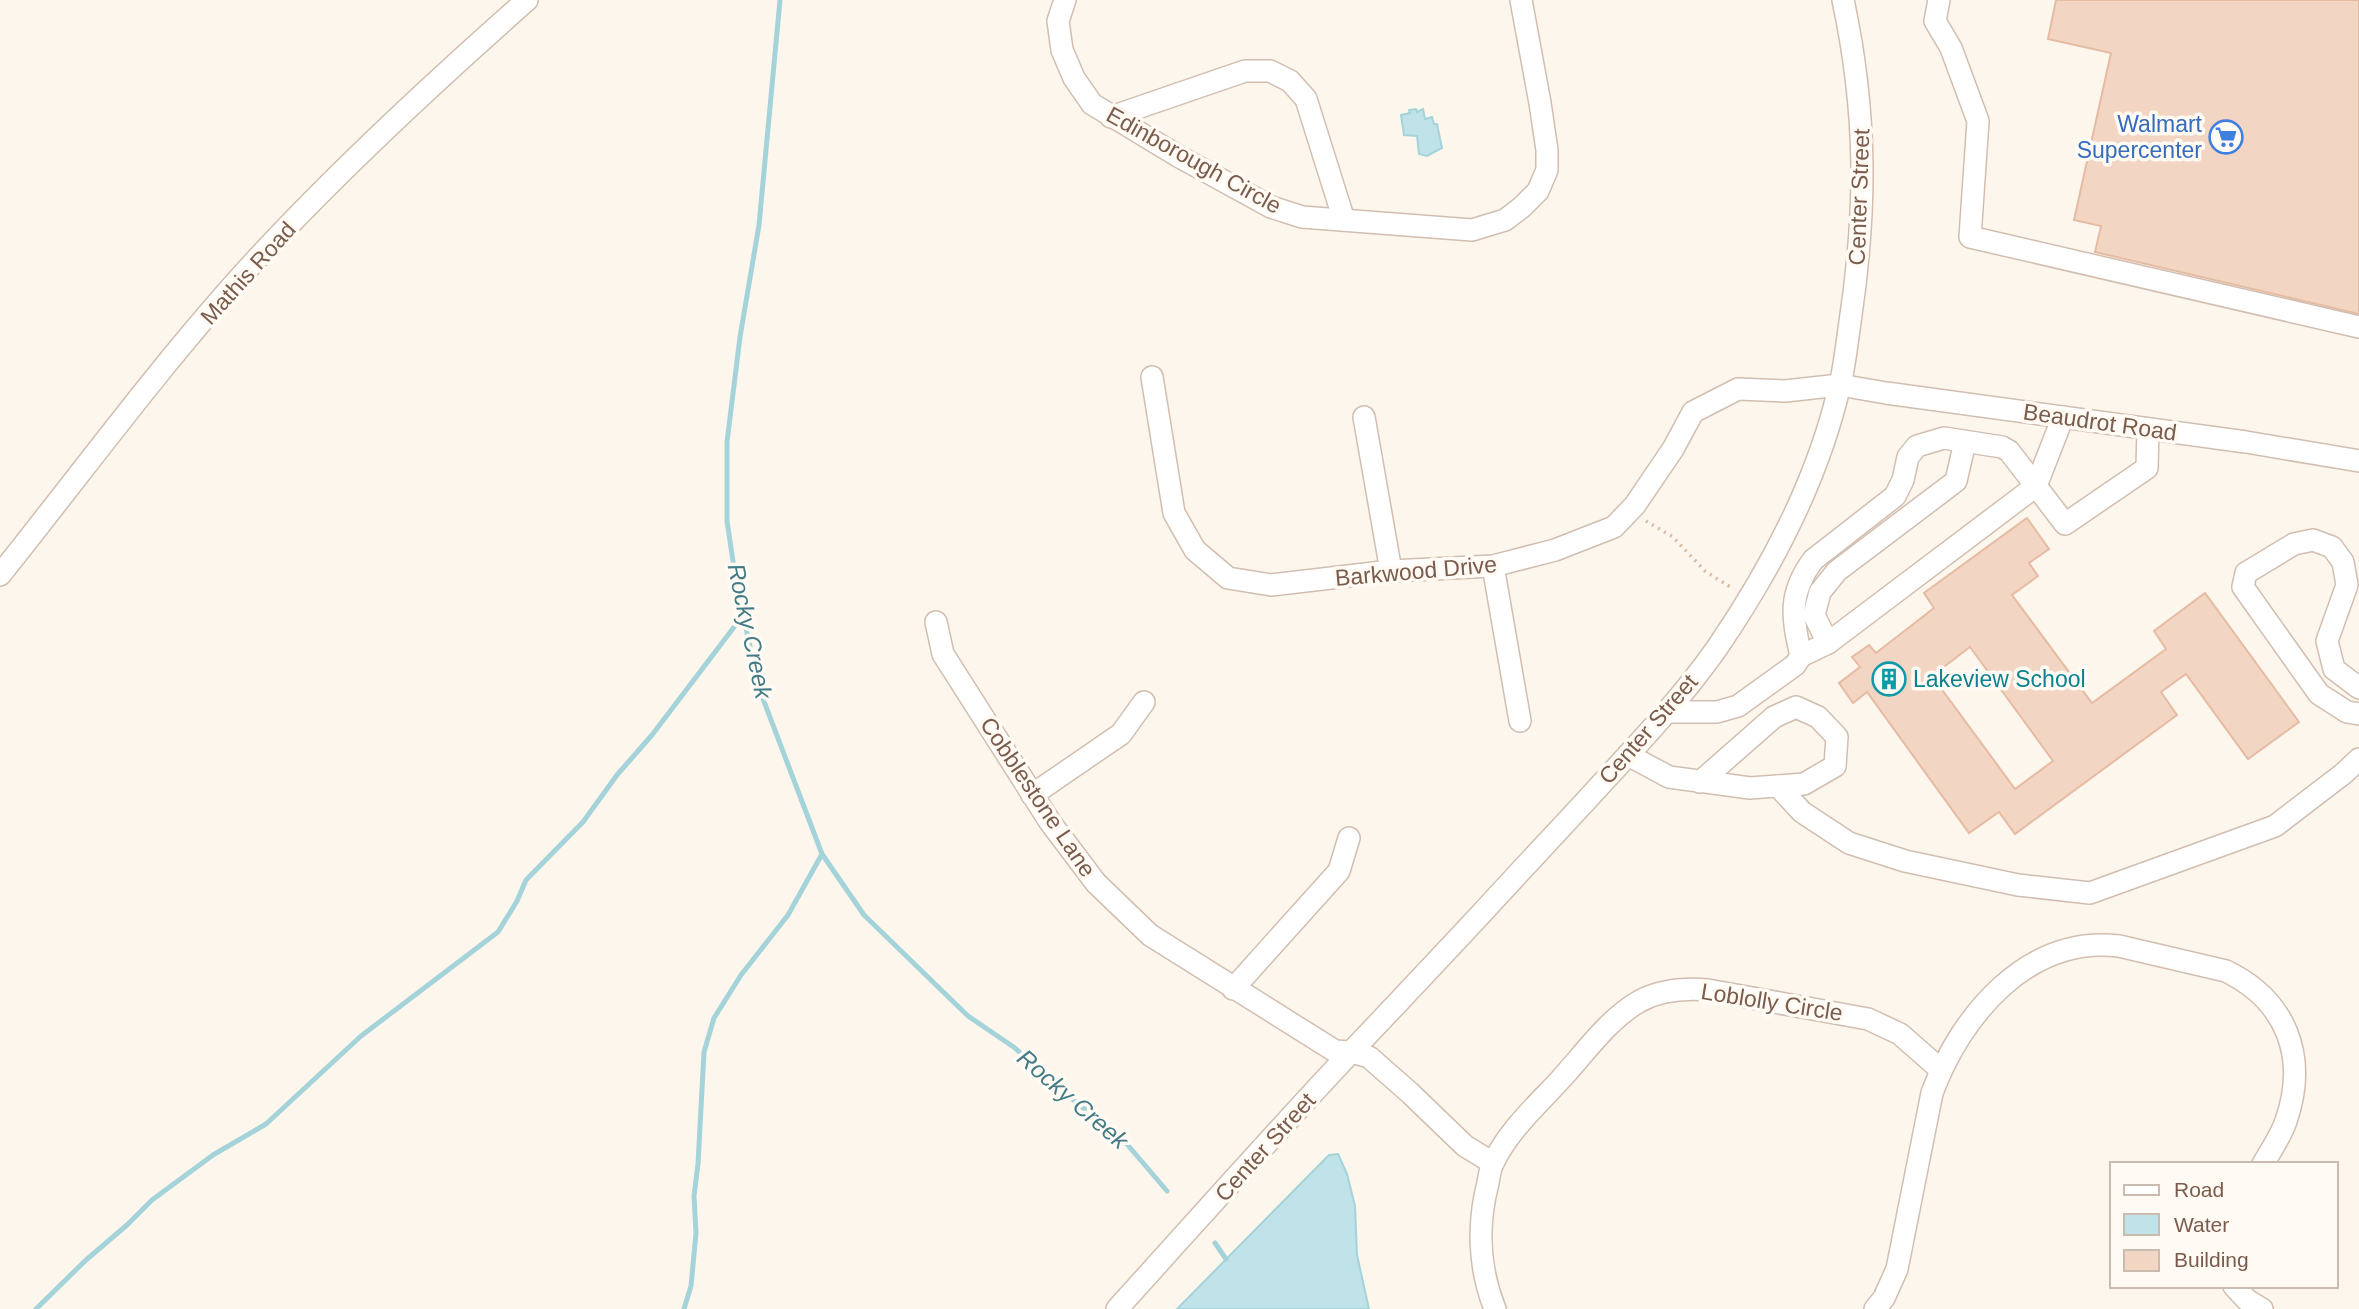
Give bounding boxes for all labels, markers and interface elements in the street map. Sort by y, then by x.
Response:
street label: Edinborough Circle [1102,101,1286,219]
place label: Walmart Supercenter [2077,111,2203,163]
supermarket icon: Walmart Supercenter [2207,118,2245,156]
street label: Center Street [1844,128,1874,266]
street label: Mathis Road [195,216,301,330]
street label: Beaudrot Road [2022,398,2178,446]
street label: Barkwood Drive [1334,551,1498,591]
water label: Rocky Creek [723,561,778,703]
building icon: Lakeview School [1870,660,1908,698]
place label: Lakeview School [1913,666,2086,692]
street label: Center Street [1593,668,1703,789]
street label: Cobblestone Lane [975,712,1101,882]
street label: Loblolly Circle [1699,978,1845,1026]
water label: Rocky Creek [1012,1044,1135,1156]
street label: Center Street [1210,1087,1321,1207]
legend [2110,1162,2338,1288]
text: Road [2174,1178,2224,1201]
text: Water [2174,1213,2229,1236]
text: Building [2174,1248,2249,1271]

